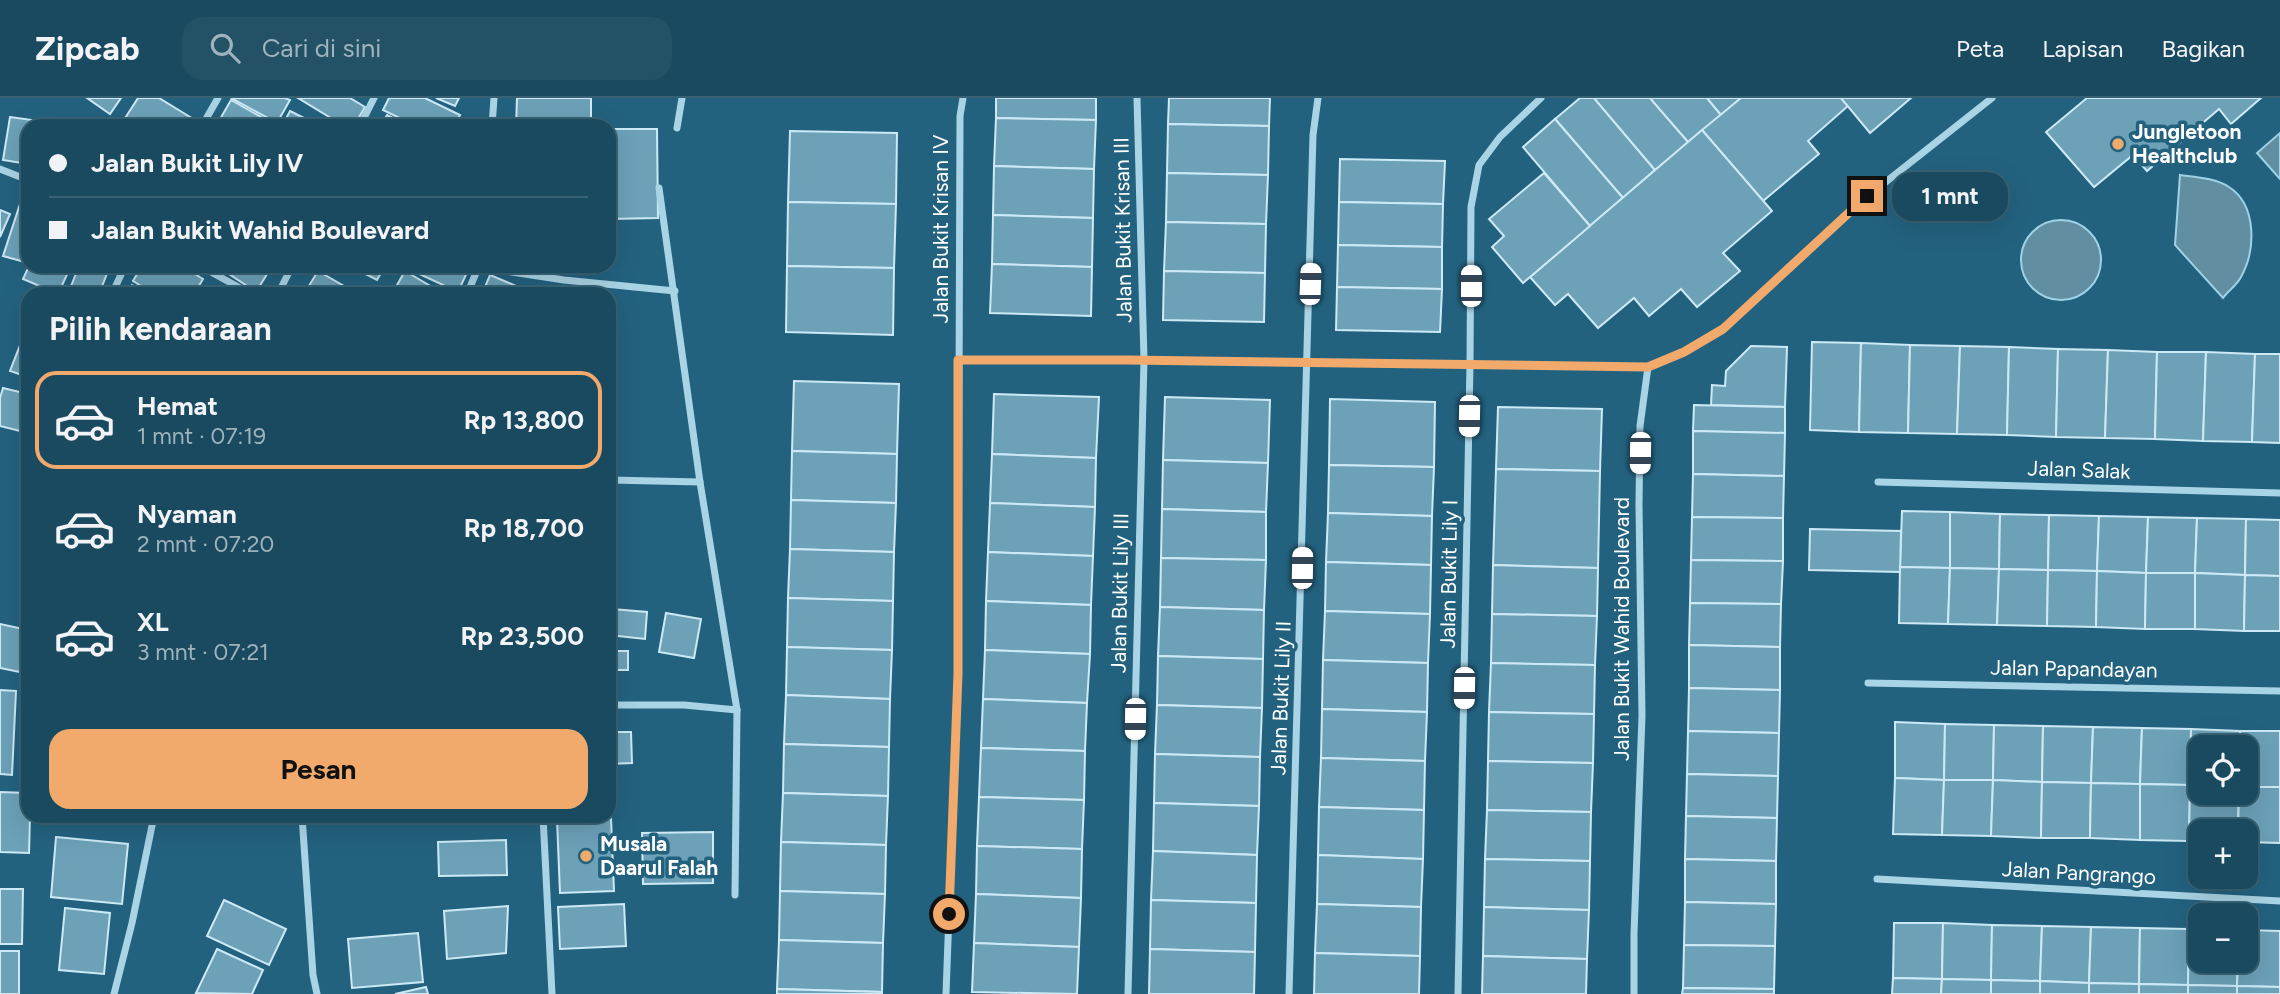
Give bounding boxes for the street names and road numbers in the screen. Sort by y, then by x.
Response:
street label: Jalan Bukit Krisan IV [928,134,953,323]
street label: Jalan Bukit Krisan III [1108,137,1137,323]
street label: Jalan Salak [2027,455,2132,484]
street label: Jalan Bukit Wahid Boulevard [1609,497,1634,761]
street label: Jalan Bukit Lily I [1435,499,1462,649]
street label: Jalan Bukit Lily III [1106,513,1133,673]
street label: Jalan Bukit Lily II [1265,620,1296,776]
street label: Jalan Papandayan [1990,655,2158,682]
street label: Jalan Pangrango [2001,856,2157,889]

